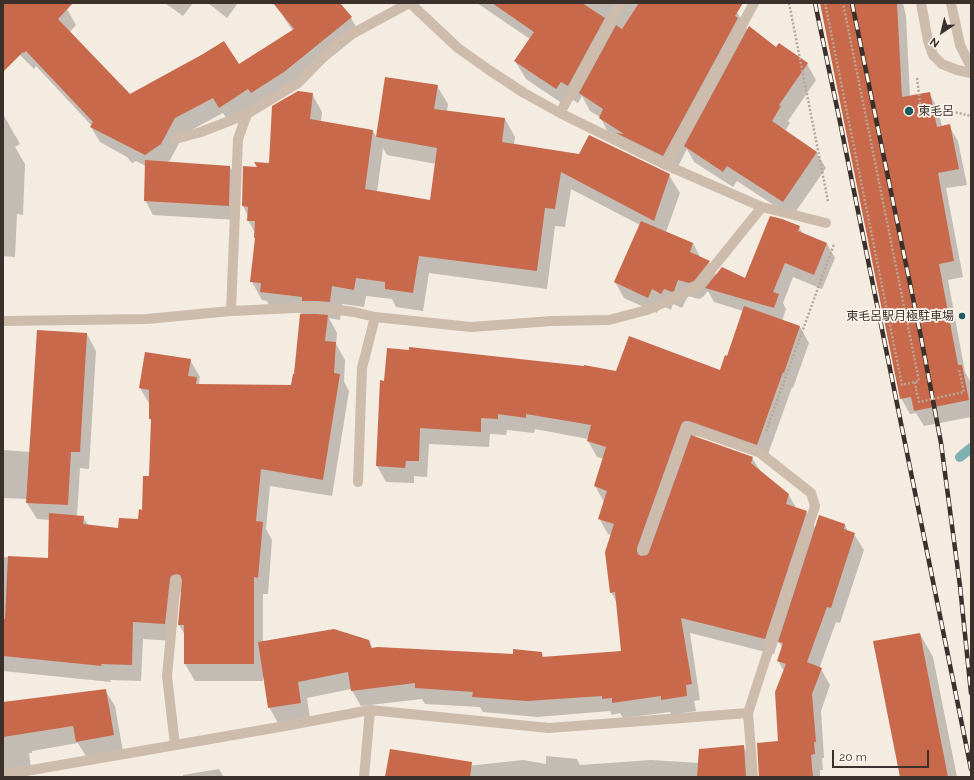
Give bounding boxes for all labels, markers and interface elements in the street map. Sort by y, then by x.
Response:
north arrow [922,12,962,52]
text: N [928,35,942,50]
place label: 東毛呂 [918,104,954,118]
marker: 東毛呂 [903,105,915,117]
place label: 東毛呂駅月極駐車場 [846,309,954,323]
marker: 東毛呂駅月極駐車場 [957,311,967,321]
scale bar [834,742,931,768]
text: 20 m [839,750,867,764]

